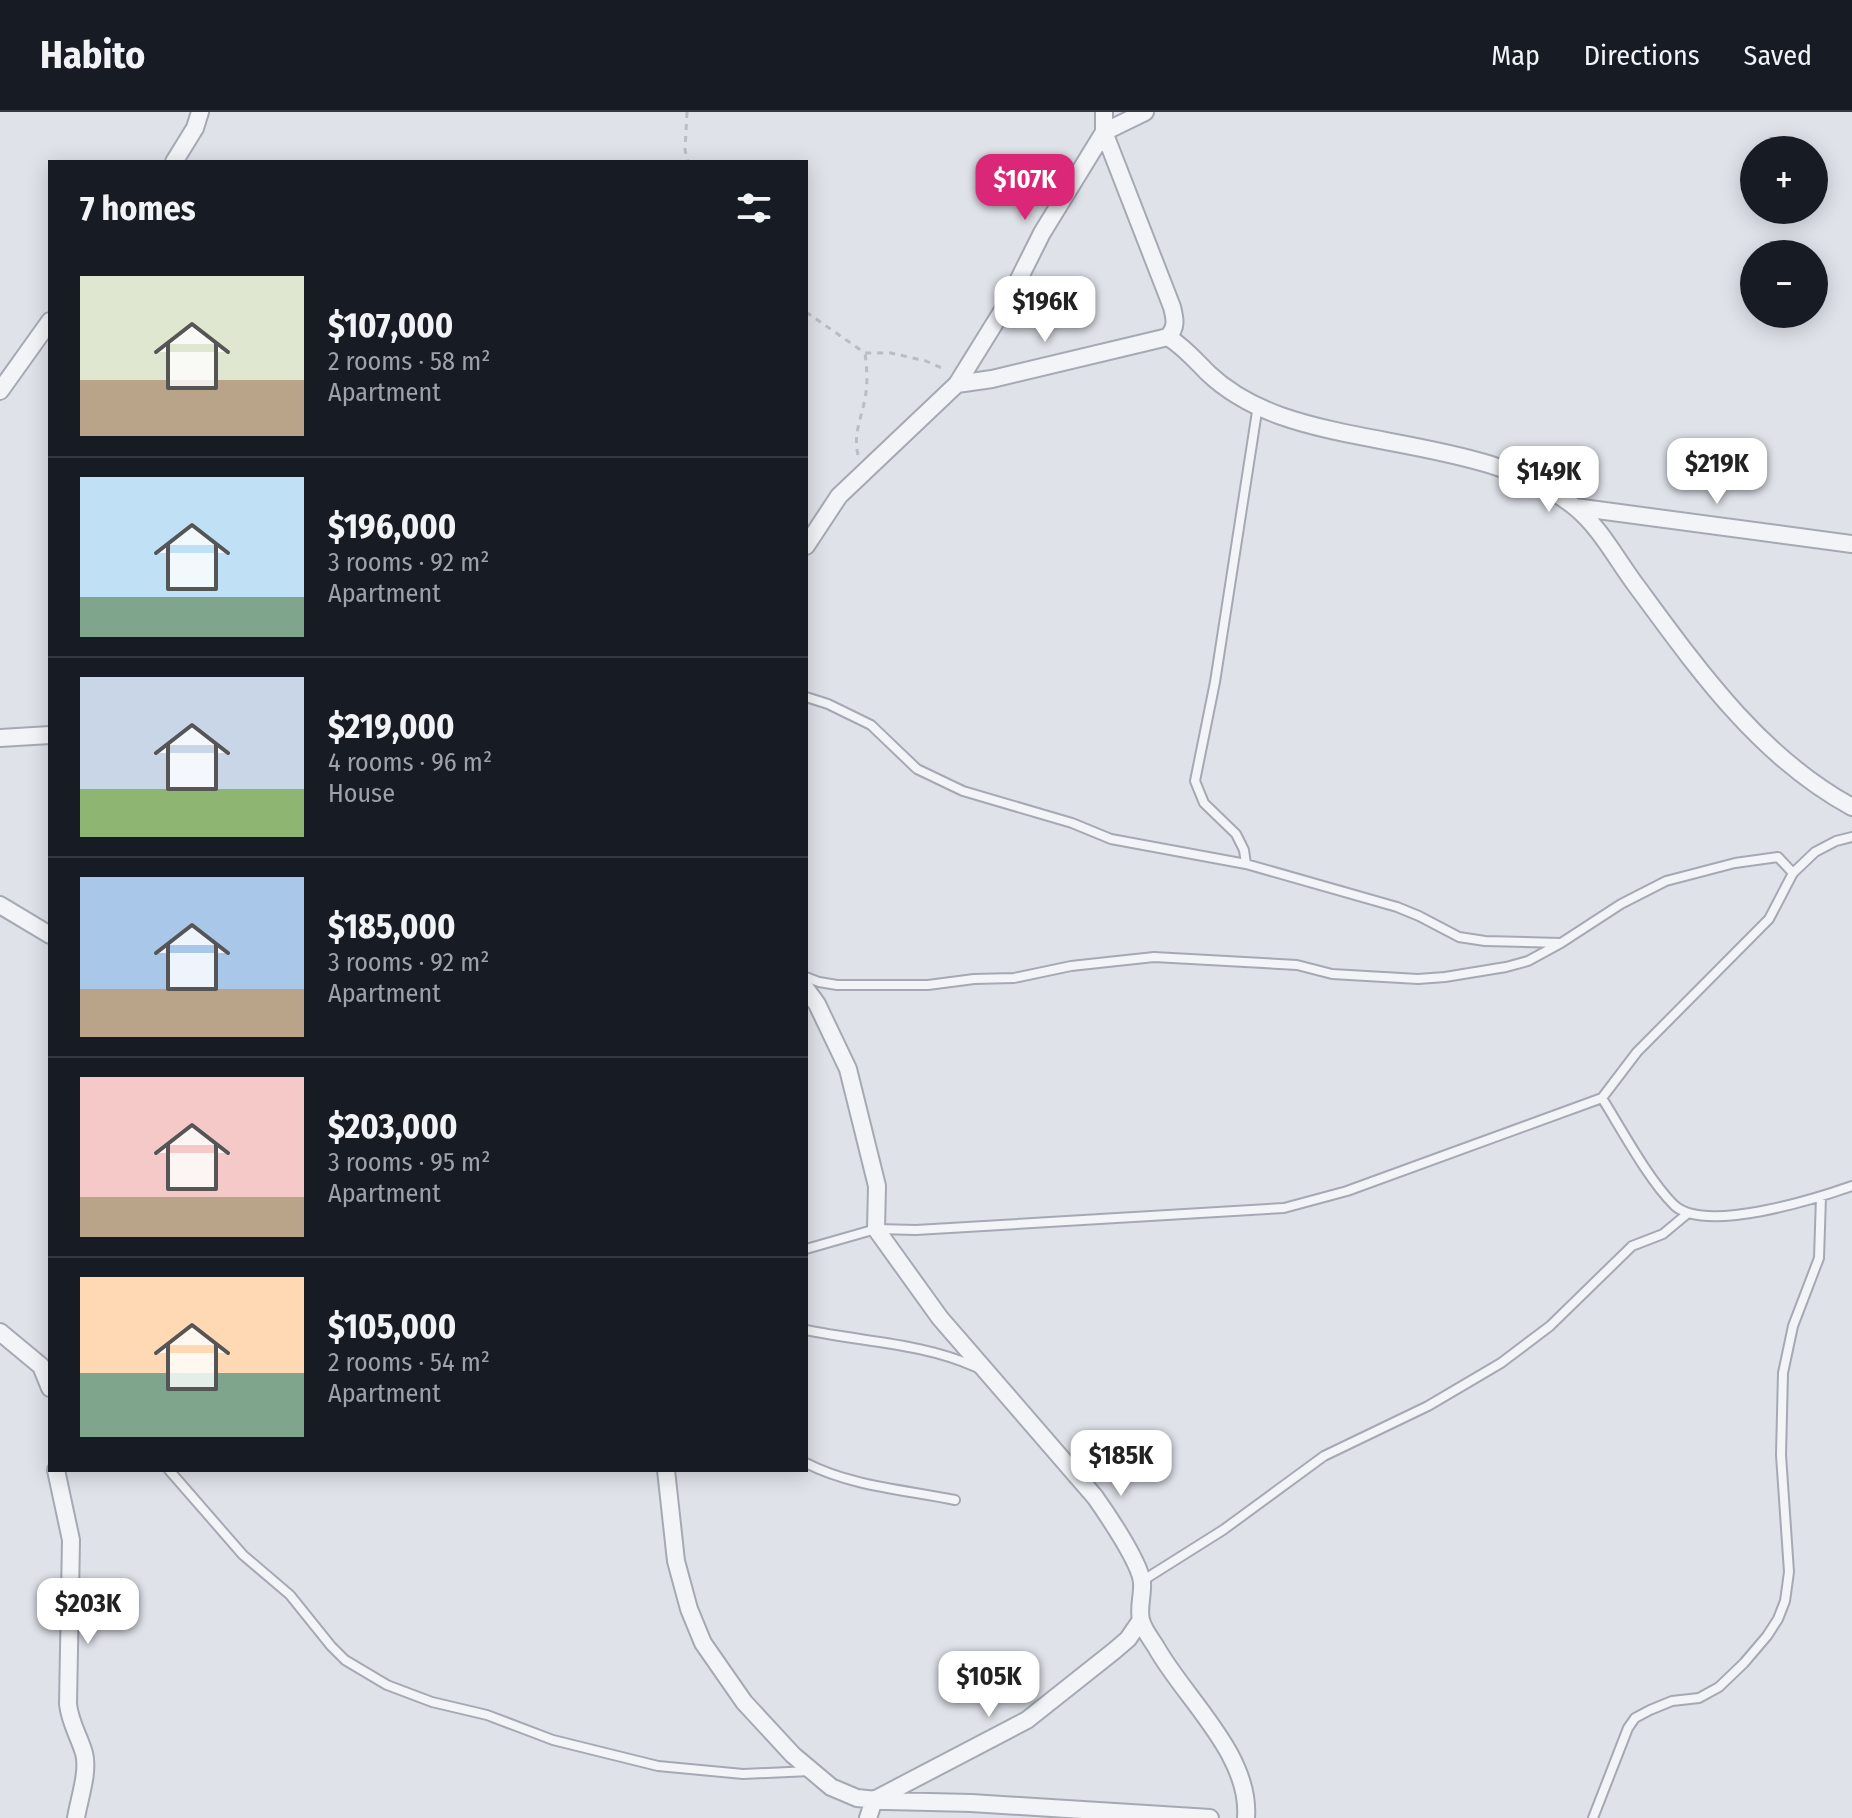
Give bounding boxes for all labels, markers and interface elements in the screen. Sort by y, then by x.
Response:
text: Habito [40,32,145,78]
text: Map [1491,39,1540,72]
text: Directions [1584,39,1700,72]
text: Saved [1744,39,1812,72]
map controls [1740,136,1828,328]
button: + [1740,136,1828,224]
pin: $107K [969,154,1081,222]
text: $107K [994,164,1056,195]
icon: filters [732,186,776,230]
text: 7 homes [80,188,196,229]
button: − [1740,240,1828,328]
pin: $196K [989,276,1101,344]
text: $196K [1012,286,1078,317]
text: $107,000 [328,305,453,346]
icon: home [144,308,240,404]
text: 2 rooms · 58 m² [328,346,490,377]
text: Apartment [328,377,441,408]
pin: $219K [1661,438,1773,506]
pin: $149K [1493,446,1605,514]
text: $219K [1685,448,1749,479]
text: $149K [1517,456,1581,487]
text: $196,000 [328,506,456,547]
icon: home [144,509,240,605]
text: 3 rooms · 92 m² [328,547,489,578]
text: Apartment [328,578,441,609]
text: $219,000 [328,706,455,747]
icon: home [144,709,240,805]
text: 4 rooms · 96 m² [328,747,492,778]
text: House [328,778,395,809]
text: $185,000 [328,906,456,947]
icon: home [144,909,240,1005]
text: 3 rooms · 92 m² [328,947,489,978]
text: Apartment [328,978,441,1009]
text: $203,000 [328,1106,458,1147]
icon: home [144,1109,240,1205]
text: 3 rooms · 95 m² [328,1147,490,1178]
text: Apartment [328,1178,441,1209]
text: $105,000 [328,1306,456,1347]
icon: home [144,1309,240,1405]
text: 2 rooms · 54 m² [328,1347,490,1378]
text: Apartment [328,1378,441,1409]
pin: $185K [1065,1430,1177,1498]
text: $185K [1089,1440,1153,1471]
pin: $203K [32,1578,144,1646]
text: $203K [55,1588,121,1619]
pin: $105K [933,1651,1045,1719]
text: $105K [956,1661,1022,1692]

